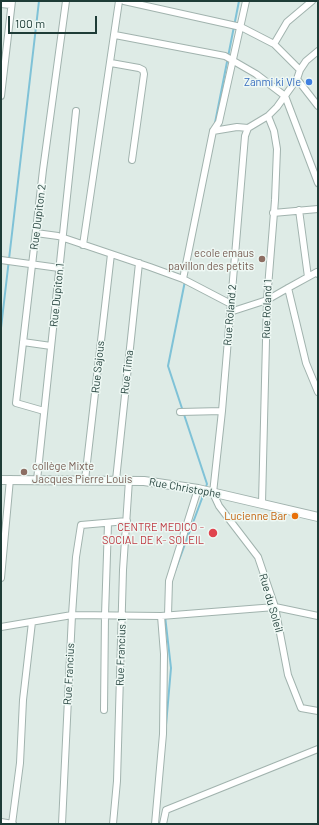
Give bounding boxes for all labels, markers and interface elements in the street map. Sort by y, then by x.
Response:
scale bar [10,8,99,34]
text: 100 m [15,16,45,30]
place label: Zanmi ki Vle [244,75,301,89]
marker: Zanmi ki Vle [304,77,314,87]
street label: Rue Dupiton 2 [27,183,49,251]
place label: ecole emaus pavillon des petits [168,246,254,272]
marker: ecole emaus pavillon des petits [257,254,267,264]
street label: Rue Dupiton 1 [47,263,67,327]
street label: Rue Roland 1 [259,279,275,339]
street label: Rue Roland 2 [221,284,239,346]
street label: Rue Sajous [89,340,107,394]
street label: Rue Tima [118,349,136,395]
place label: collège Mixte Jacques Pierre Louis [32,459,132,485]
marker: collège Mixte Jacques Pierre Louis [19,467,29,477]
street label: Rue Christophe [148,475,222,501]
place label: Lucienne Bar [224,509,287,523]
marker: Lucienne Bar [290,511,300,521]
place label: CENTRE MEDICO - SOCIAL DE K- SOLEIL [102,520,204,546]
marker: CENTRE MEDICO - SOCIAL DE K- SOLEIL [207,527,219,539]
street label: Rue du Soleil [256,572,286,634]
street label: Rue Francius 1 [113,618,129,686]
street label: Rue Francius [61,643,77,705]

